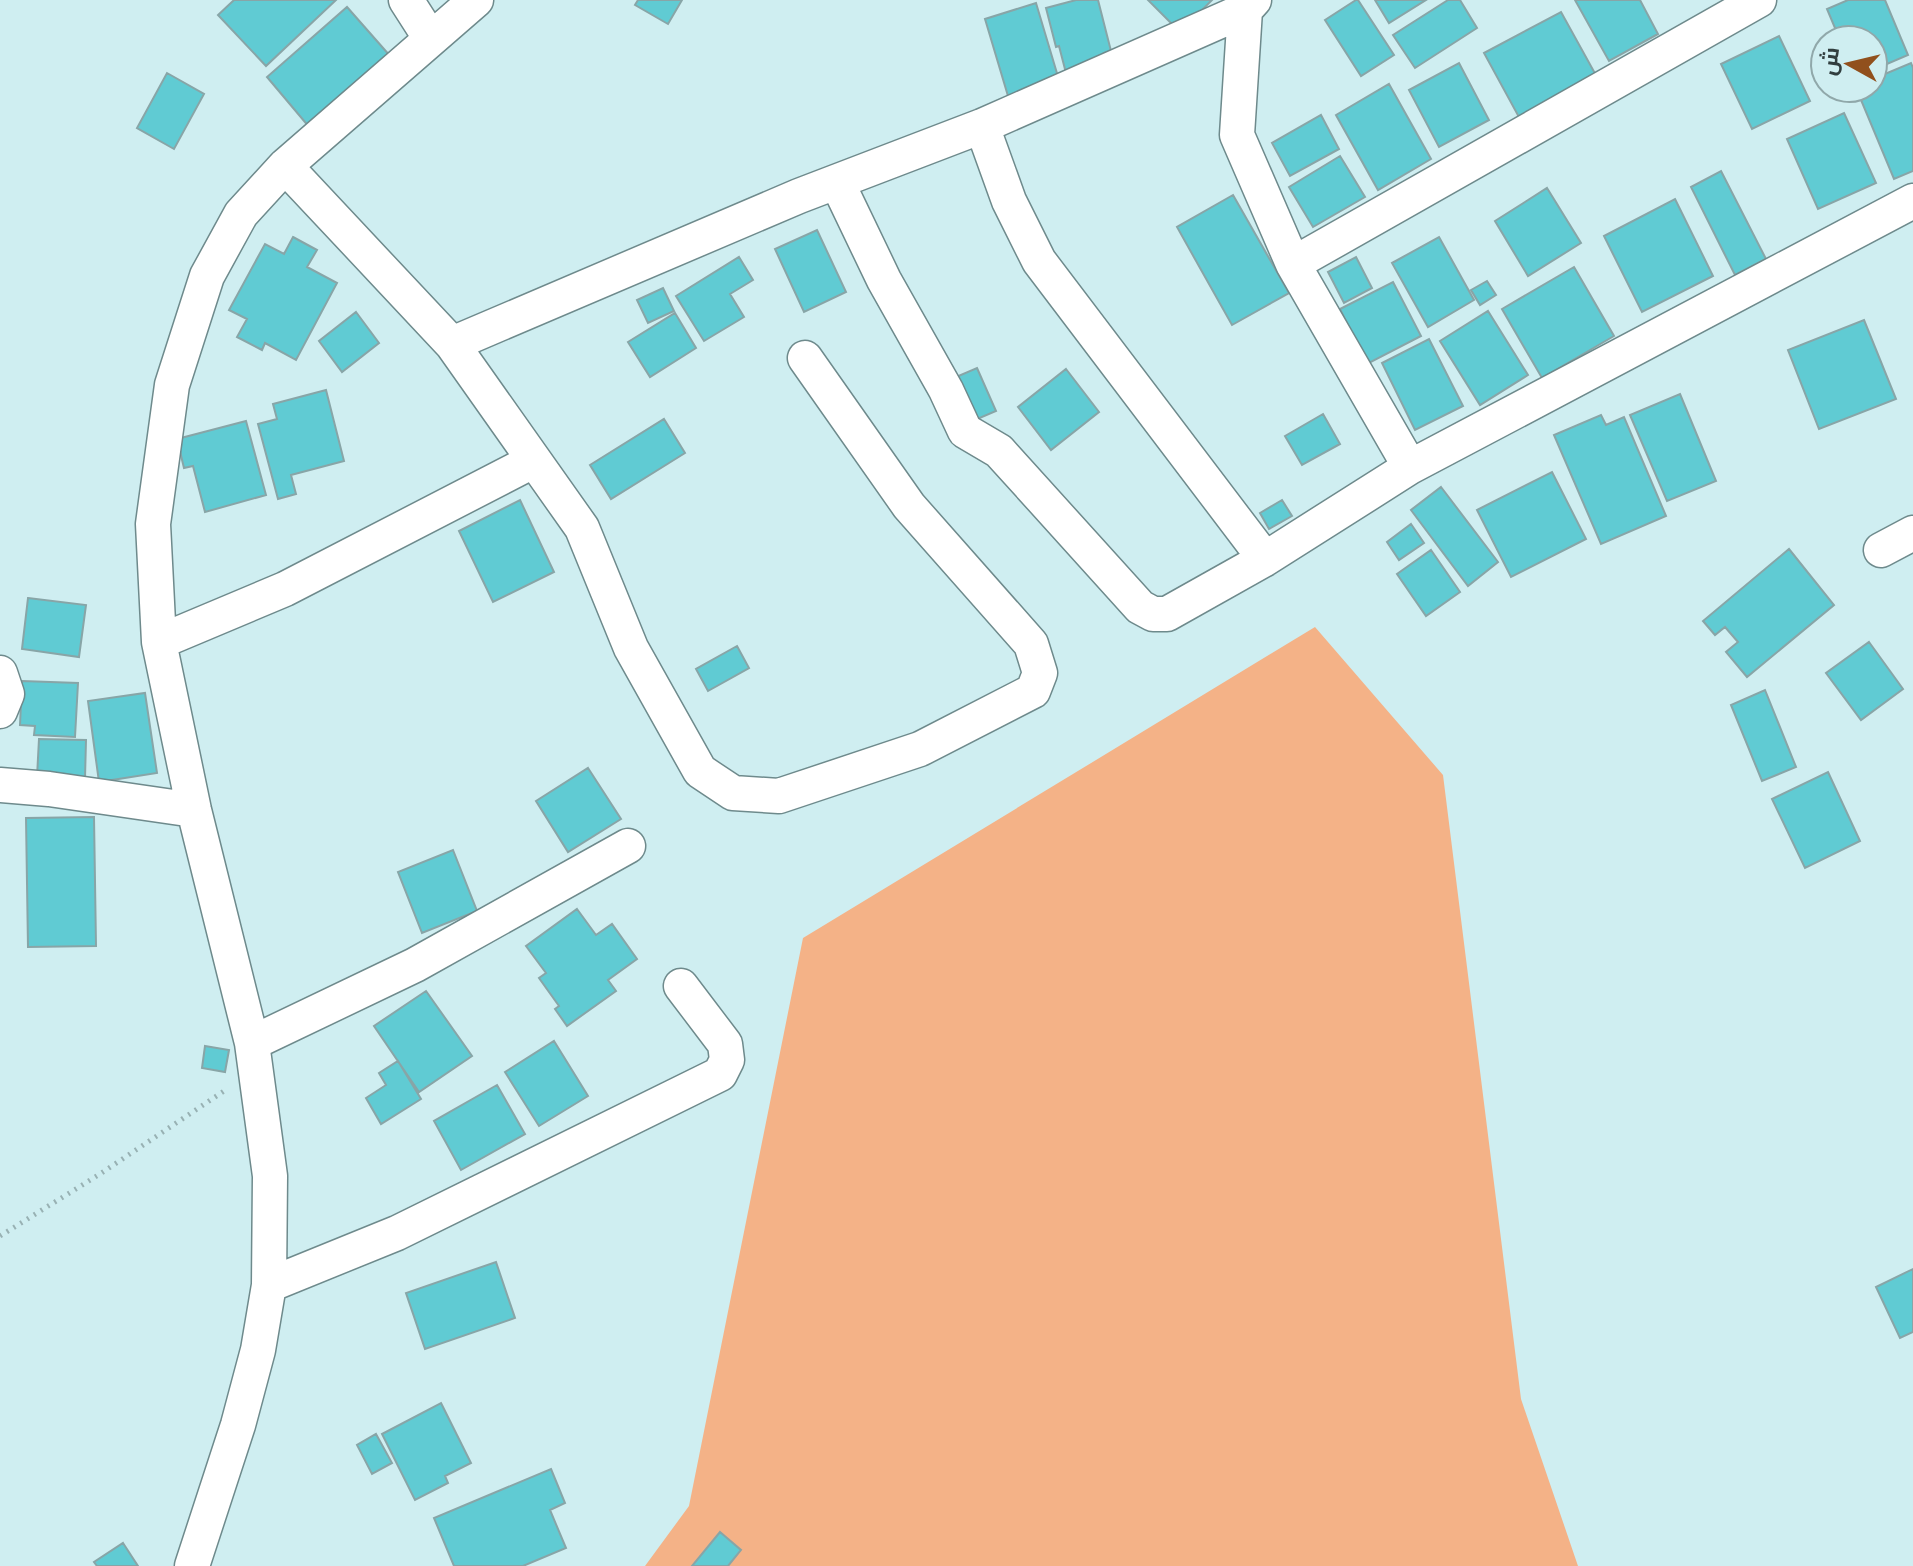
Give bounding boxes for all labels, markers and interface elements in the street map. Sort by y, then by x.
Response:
north arrow [1809,24,1889,104]
text: ش [1812,45,1845,77]

